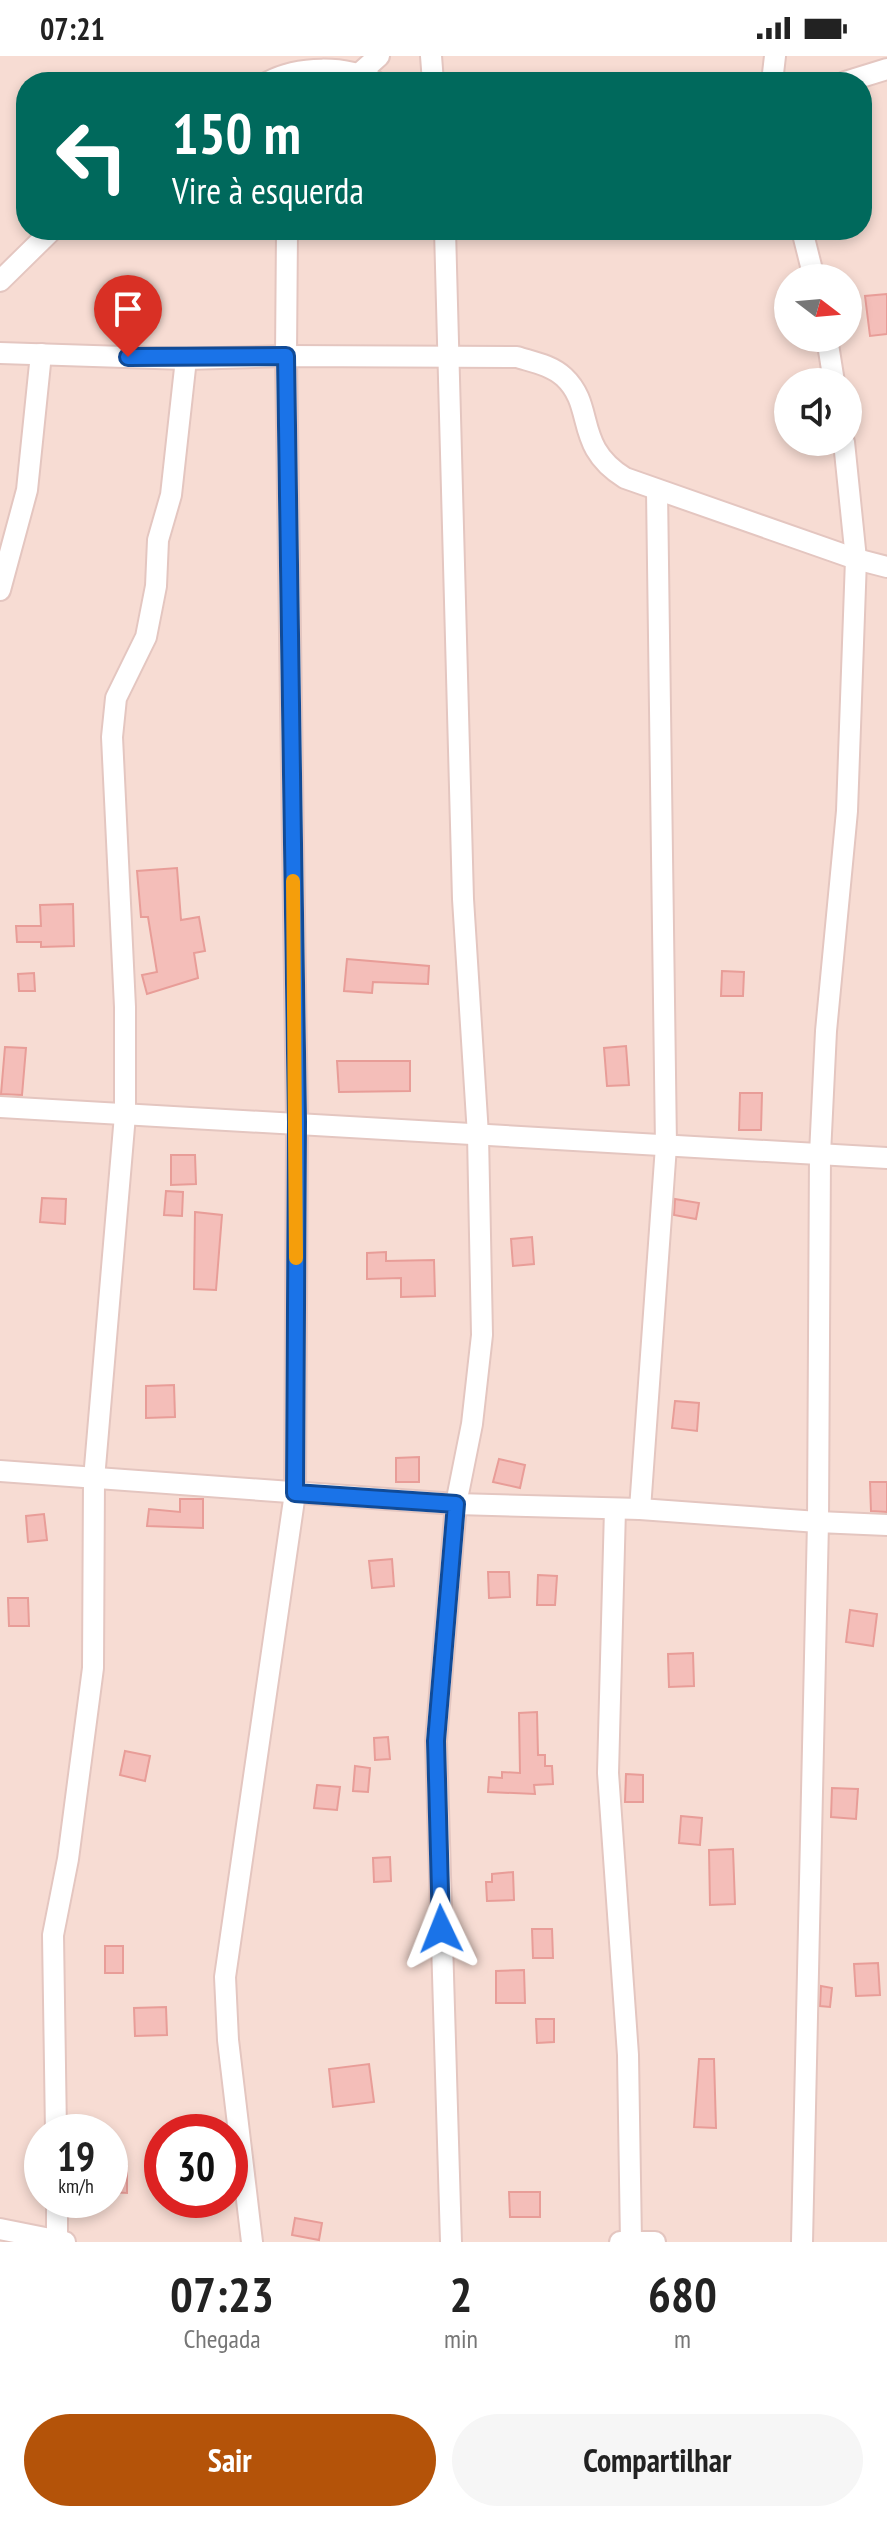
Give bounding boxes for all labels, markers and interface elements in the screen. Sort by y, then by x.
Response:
text: 07:21 [40,9,105,48]
text: 150 m [172,97,301,169]
icon: left [40,104,144,208]
text: Vire à esquerda [172,167,364,214]
north arrow [774,264,862,352]
map controls [774,264,862,456]
pin [94,275,162,357]
icon: arrive [106,287,150,331]
button: sound [774,368,862,456]
position arrow [399,1887,483,1971]
speed limit sign: 30 [144,2114,248,2218]
text: 19 [57,2130,95,2182]
text: km/h [58,2173,94,2199]
text: 07:23 [170,2263,274,2325]
text: 2 [450,2263,472,2325]
text: 680 [648,2263,717,2325]
text: Chegada [183,2322,261,2355]
text: min [444,2322,478,2355]
text: m [674,2322,691,2355]
button: Sair [24,2414,436,2506]
button: Compartilhar [452,2414,863,2506]

